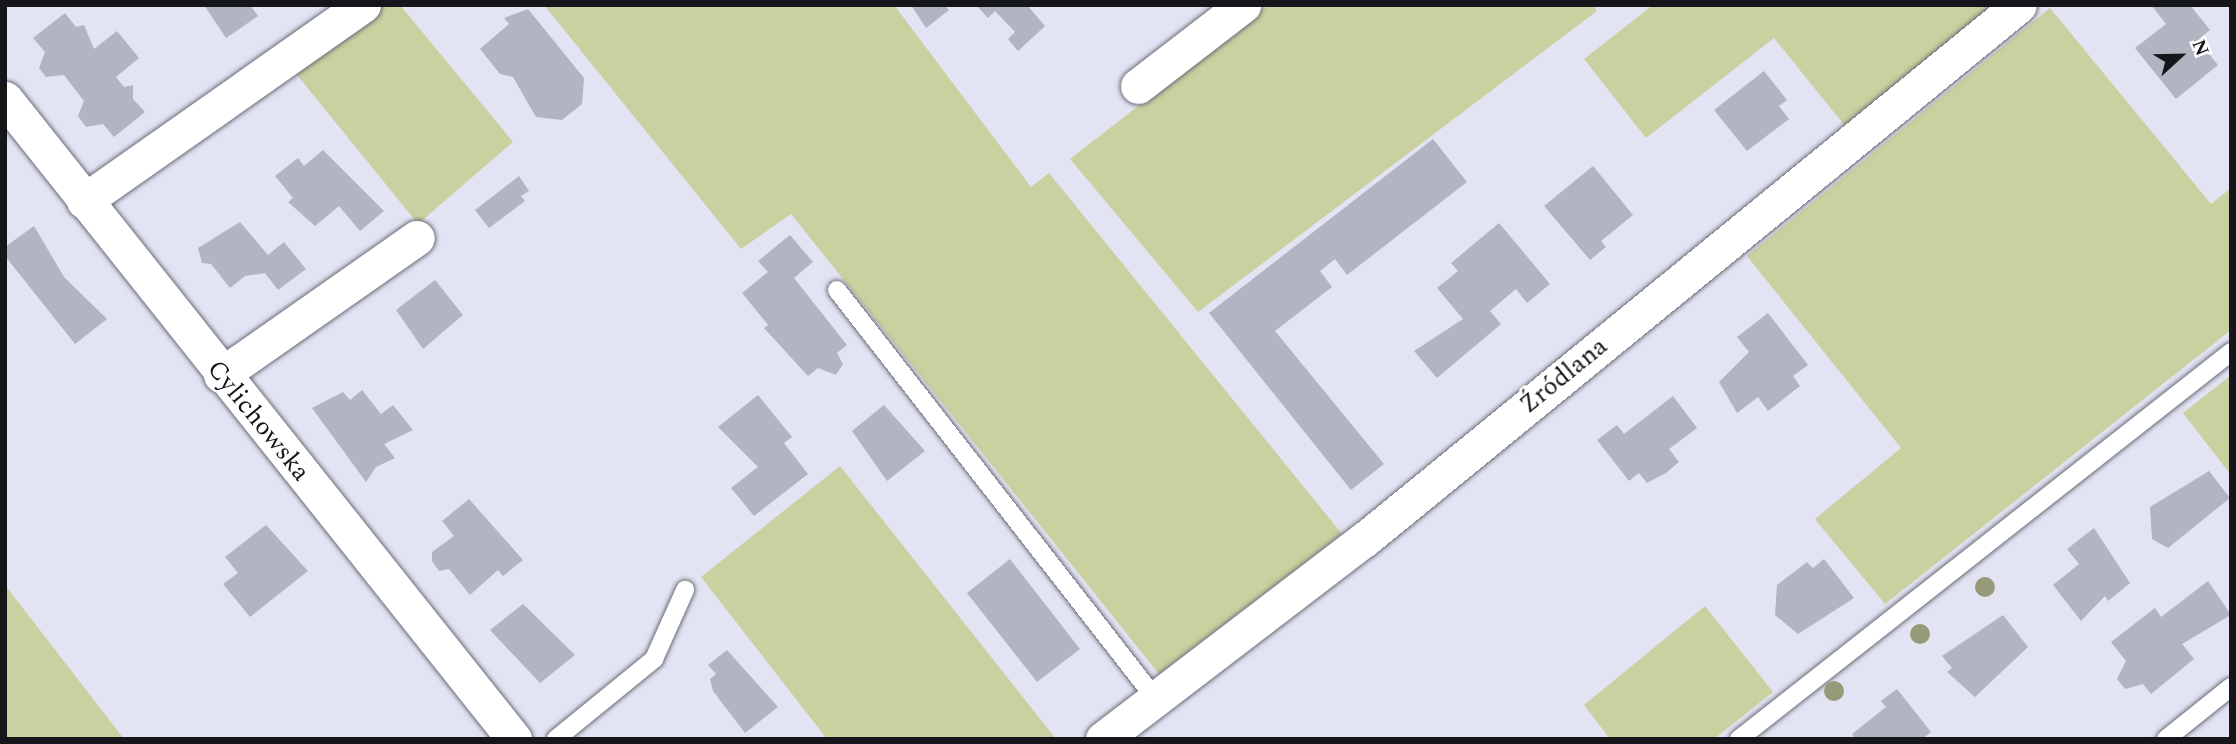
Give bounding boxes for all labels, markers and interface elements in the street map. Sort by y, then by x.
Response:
north arrow [2145,21,2215,91]
text: N [2184,35,2216,61]
street label: Źródlana [1514,331,1614,421]
street label: Cylichowska [200,354,316,488]

